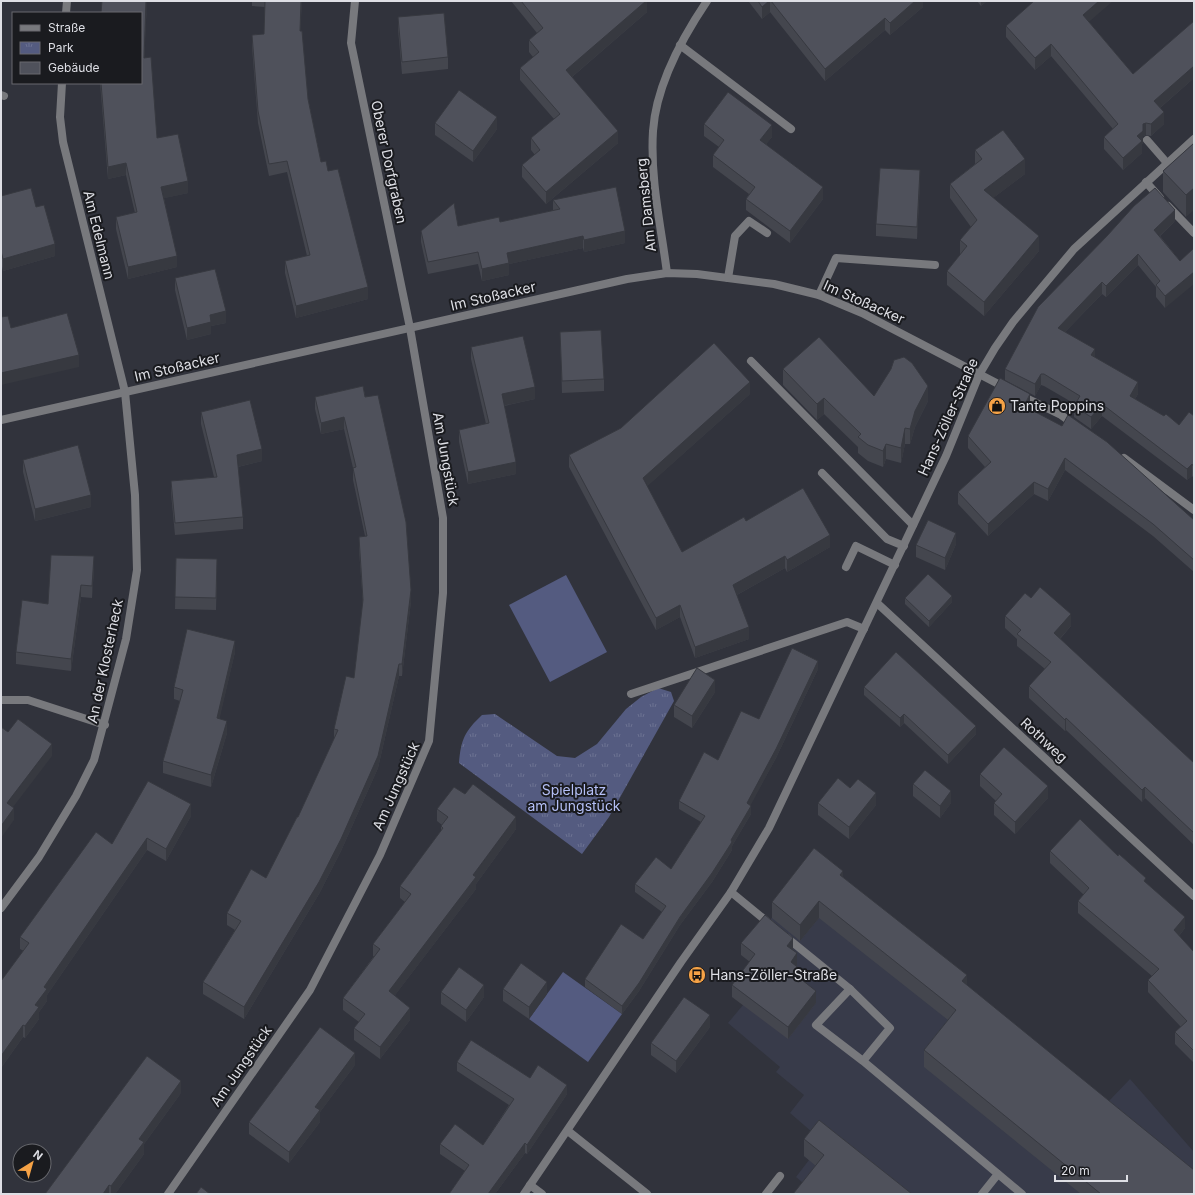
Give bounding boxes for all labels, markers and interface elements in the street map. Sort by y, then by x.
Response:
legend [12,12,142,84]
text: Straße [48,20,85,35]
text: Park [48,40,74,55]
text: Gebäude [48,60,100,75]
street label: Oberer Dorfgraben [368,99,411,225]
street label: Am Damsberg [632,157,659,253]
street label: Am Edelmann [80,189,119,281]
street label: Im Stoßacker [821,276,907,327]
street label: Im Stoßacker [449,277,537,314]
street label: Im Stoßacker [133,348,221,385]
street label: Hans-Zöller-Straße [914,355,981,478]
shop icon: Tante Poppins [987,396,1007,416]
place label: Tante Poppins [1010,397,1104,414]
street label: Am Jungstück [430,411,463,507]
street label: An der Klosterheck [83,597,126,725]
street label: Rothweg [1017,714,1071,766]
street label: Am Jungstück [368,739,423,833]
park label: Spielplatz am Jungstück [527,781,621,814]
bus stop icon: Hans-Zöller-Straße [687,965,707,985]
place label: Hans-Zöller-Straße [710,966,837,983]
street label: Am Jungstück [206,1022,275,1109]
north arrow [12,1143,52,1183]
text: N [30,1147,46,1163]
scale bar [1055,1157,1127,1183]
text: 20 m [1061,1163,1090,1178]

